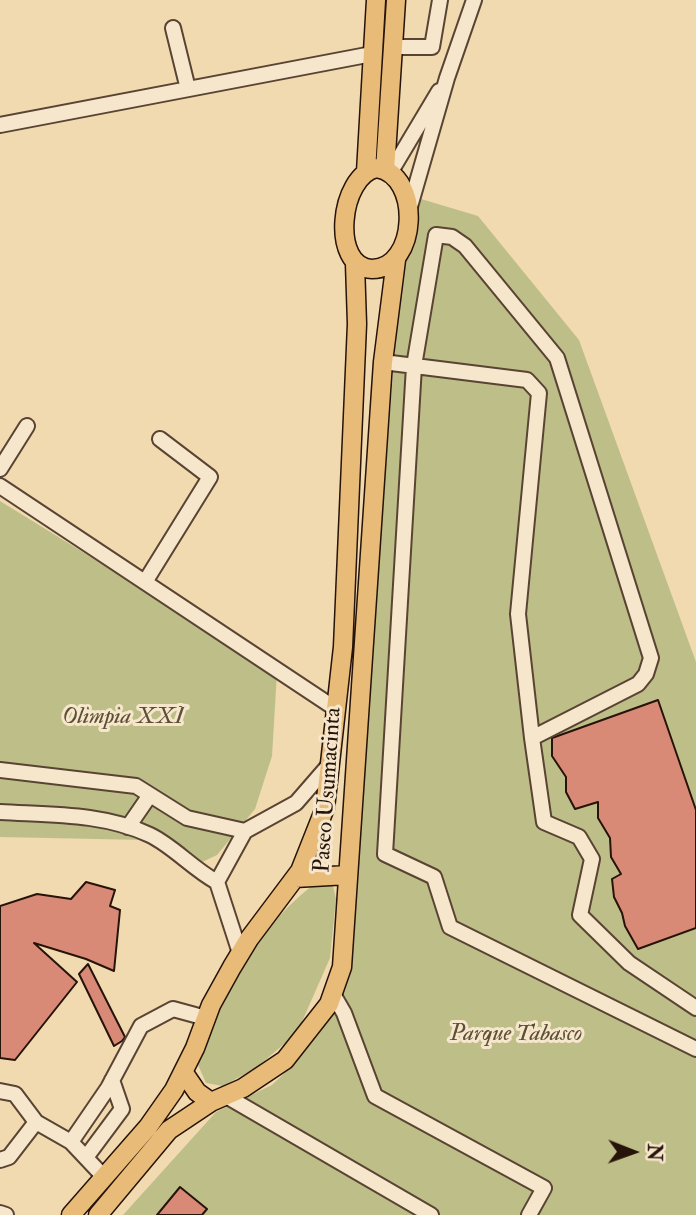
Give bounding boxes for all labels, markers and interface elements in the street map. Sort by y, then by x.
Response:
park label: Olimpia XXI [62,704,184,732]
street label: Paseo Usumacinta [309,706,349,874]
park label: Parque Tabasco [450,1021,582,1049]
north arrow [598,1117,668,1187]
text: N [642,1144,666,1161]

